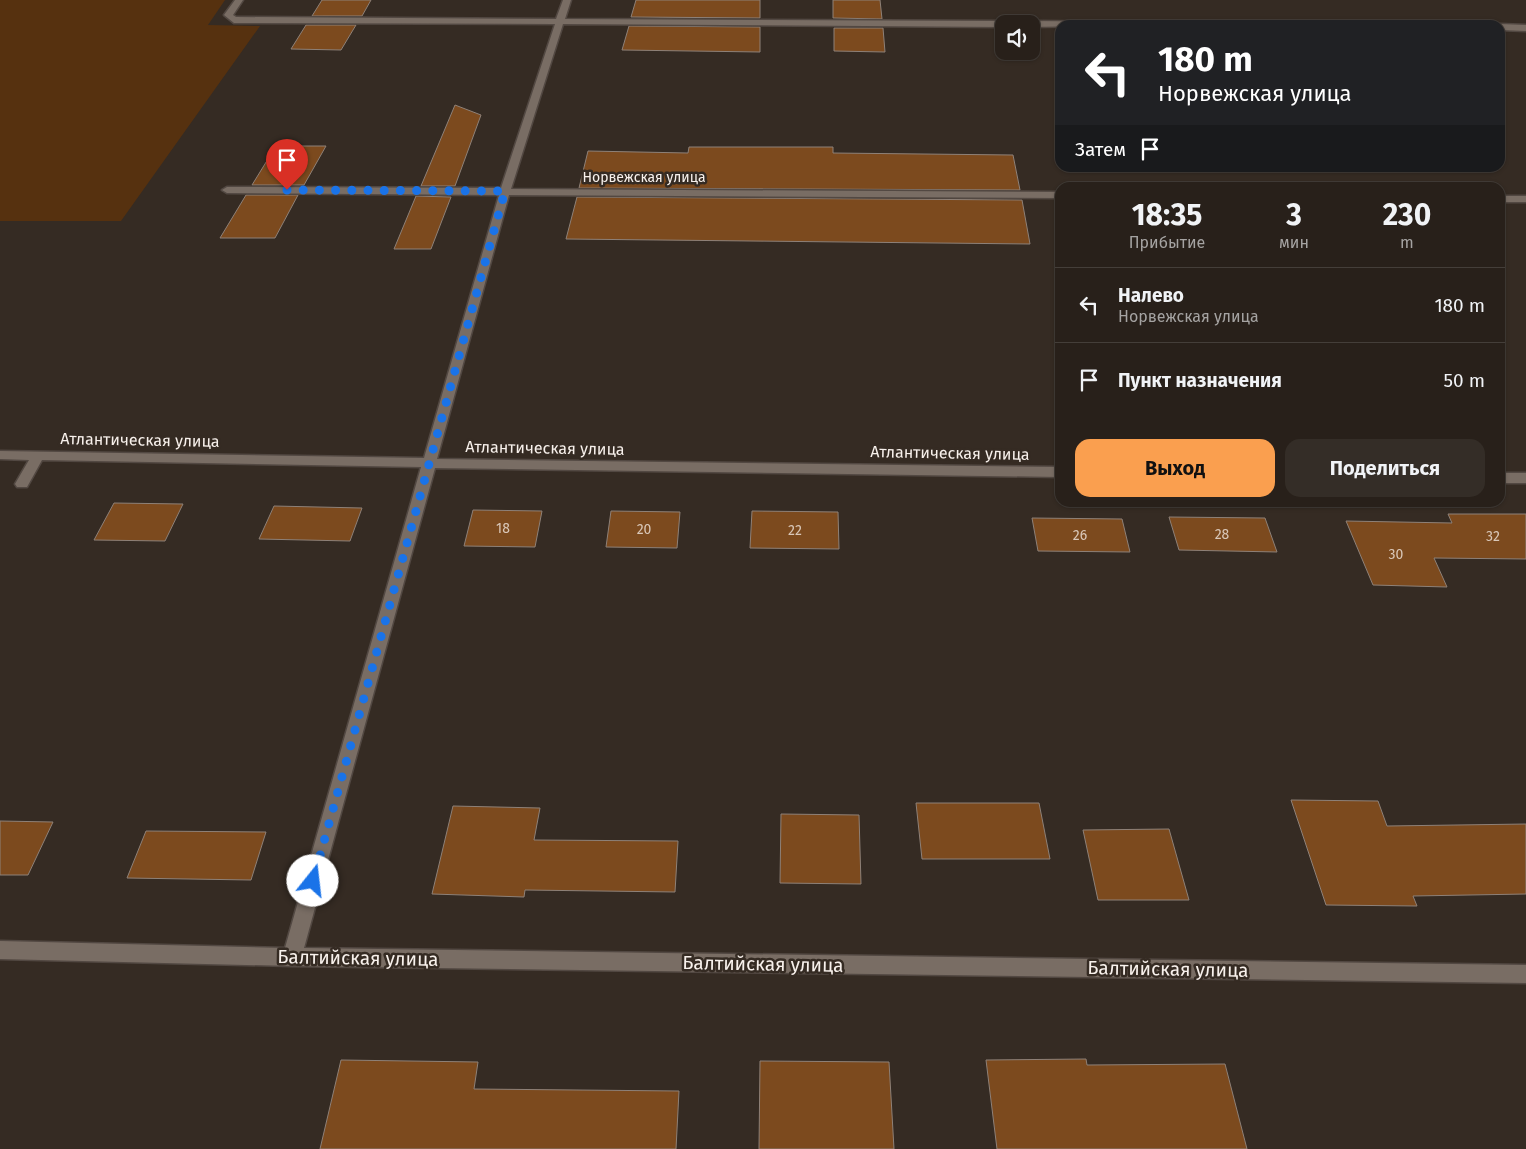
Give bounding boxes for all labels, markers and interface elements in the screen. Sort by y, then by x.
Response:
map controls [995,15,1040,60]
button: sound [995,15,1040,60]
text: 180 m [1158,38,1253,80]
icon: left [1075,40,1140,105]
text: Норвежская улица [1158,80,1351,107]
icon: arrive [1136,135,1164,163]
text: Затем [1075,138,1126,161]
pin [266,139,308,190]
icon: arrive [273,146,301,174]
street label: Норвежская улица [582,169,706,186]
text: 18:35 [1132,197,1202,233]
text: 3 [1286,197,1302,233]
text: 230 [1383,197,1431,233]
text: Прибытие [1129,233,1205,252]
text: мин [1279,233,1309,252]
text: m [1400,233,1414,252]
text: Налево [1118,284,1184,307]
icon: left [1075,291,1103,319]
text: 180 m [1434,294,1485,317]
text: Норвежская улица [1118,307,1259,326]
icon: arrive [1075,366,1103,394]
text: Пункт назначения [1118,369,1282,392]
text: 50 m [1444,369,1485,392]
street label: Атлантическая улица [60,429,220,451]
street label: Атлантическая улица [465,437,625,459]
button: Выход [1075,439,1275,497]
button: Поделиться [1285,439,1485,497]
street label: Атлантическая улица [870,442,1030,464]
house number: 18 [496,520,510,537]
house number: 20 [637,521,652,538]
house number: 22 [788,522,802,539]
house number: 28 [1215,526,1230,543]
house number: 26 [1073,527,1087,544]
house number: 32 [1486,528,1500,545]
house number: 30 [1389,546,1404,563]
position arrow [286,854,338,906]
street label: Балтийская улица [277,945,439,971]
street label: Балтийская улица [682,951,844,977]
street label: Балтийская улица [1087,956,1249,982]

